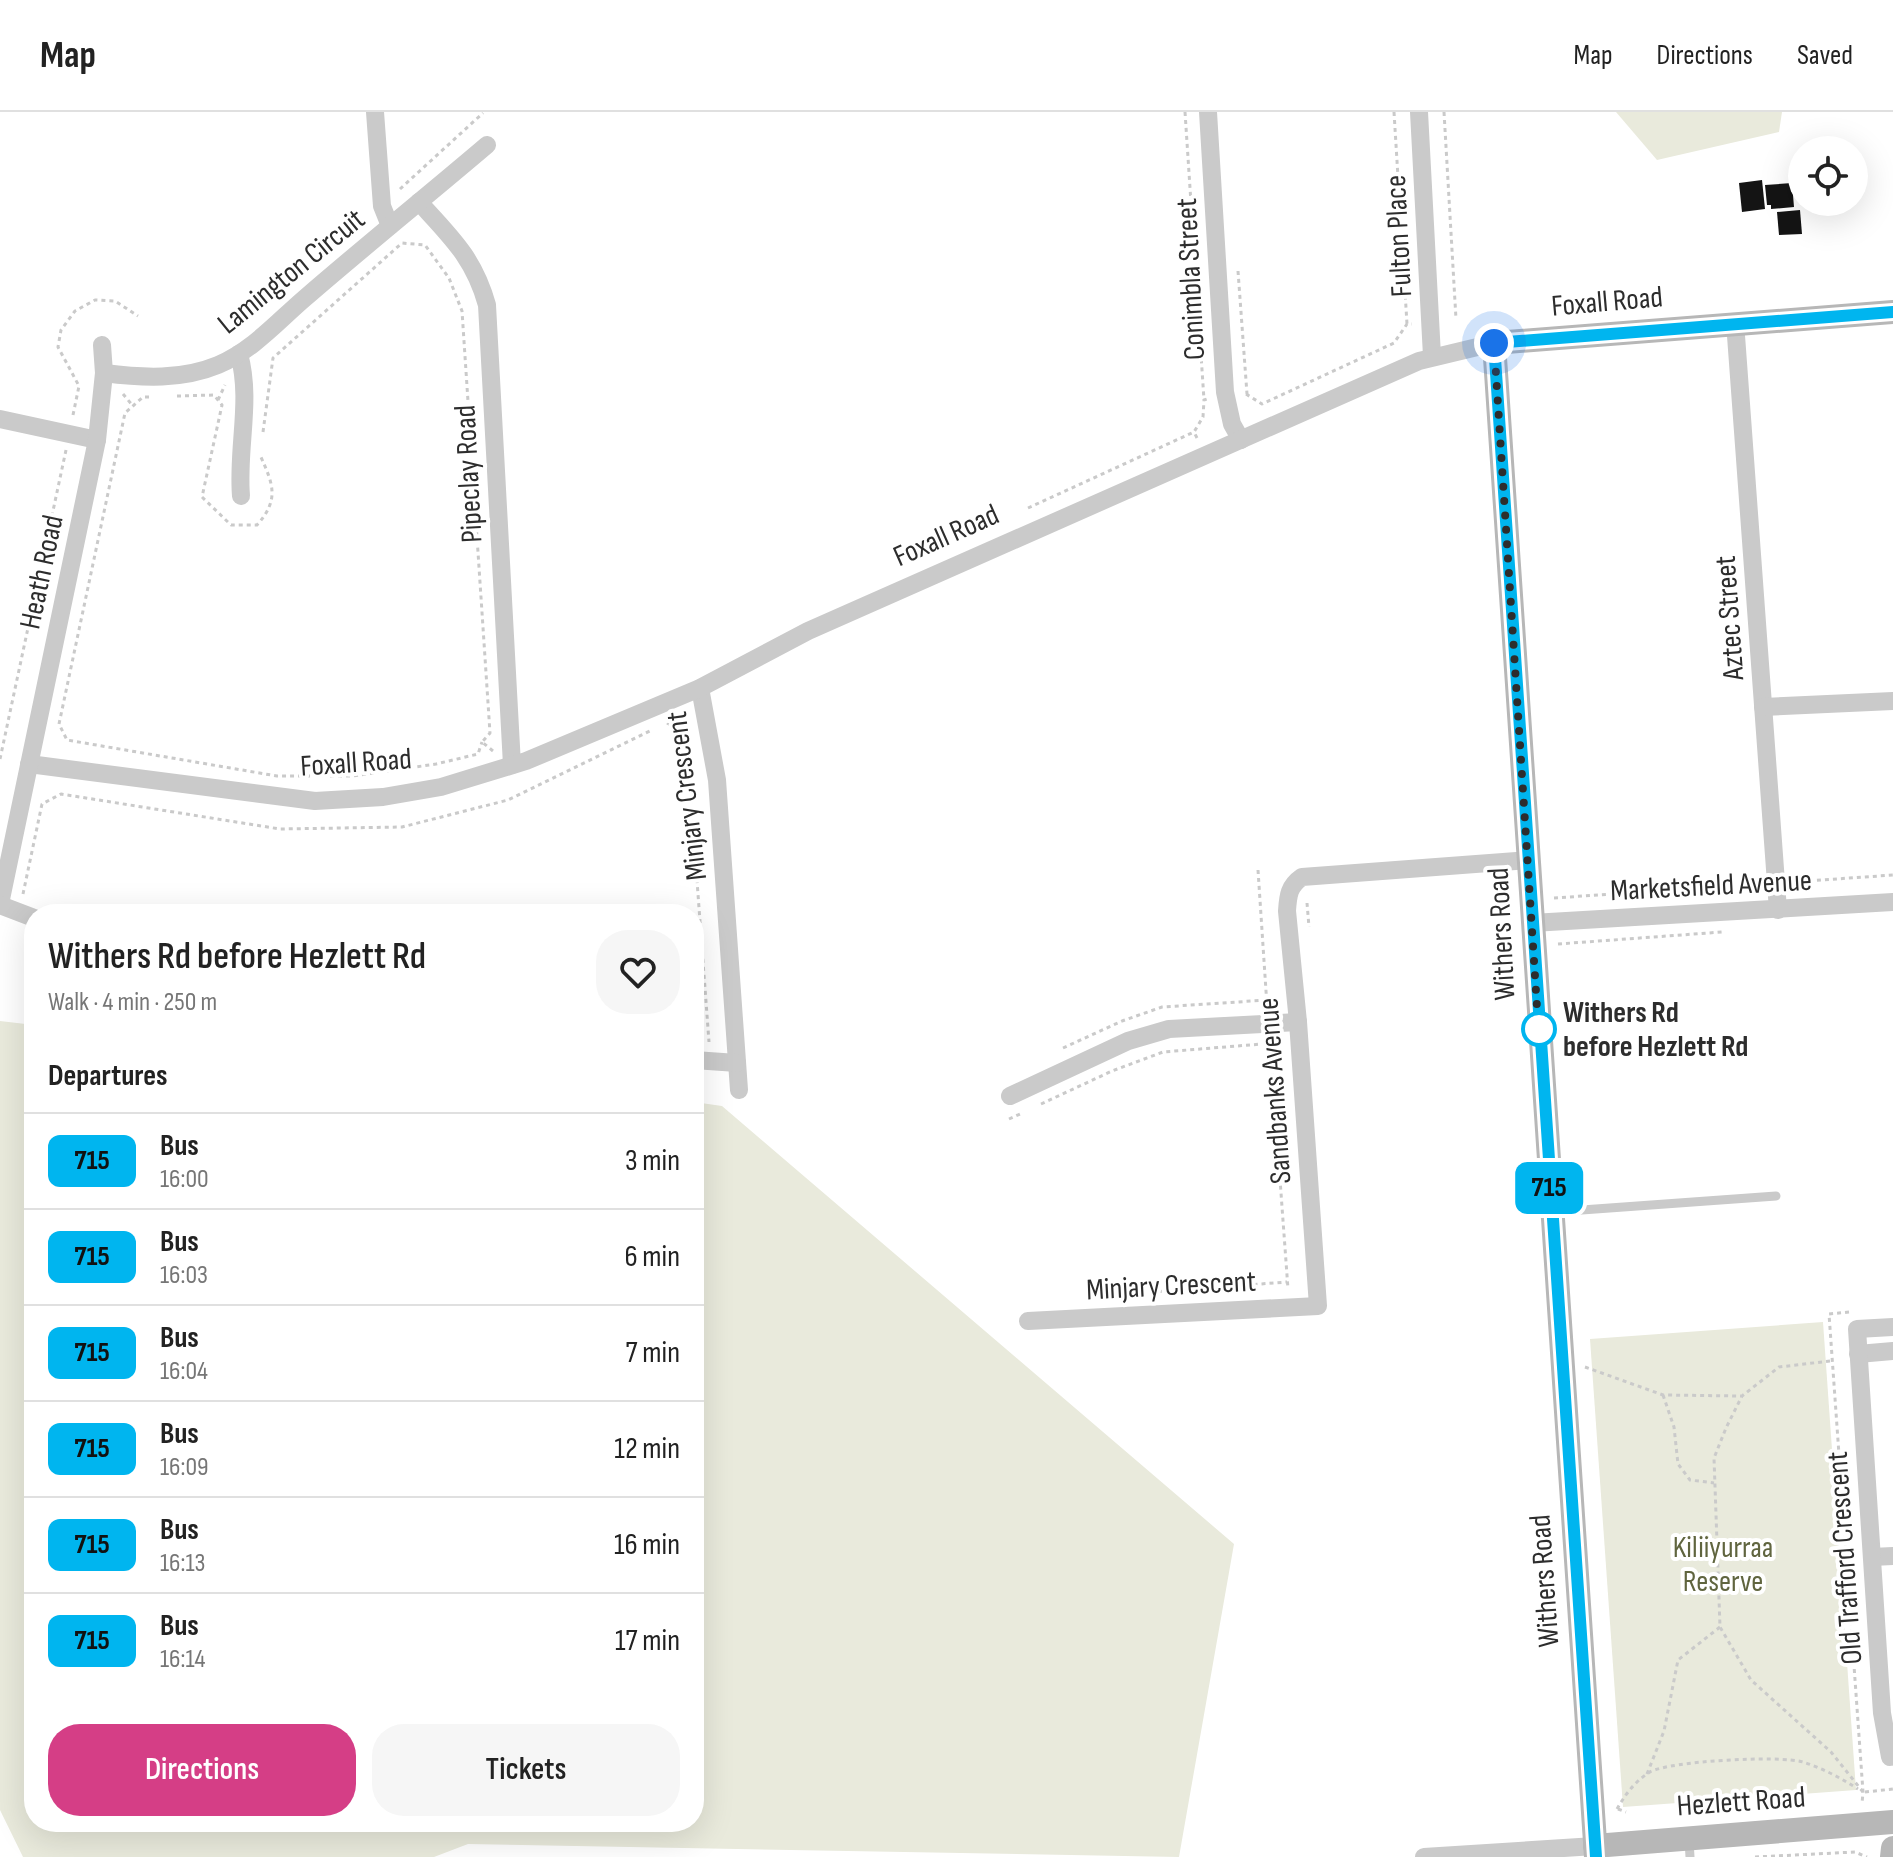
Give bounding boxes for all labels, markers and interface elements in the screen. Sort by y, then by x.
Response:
text: Map [40,33,96,78]
text: Map [1574,39,1613,72]
text: Directions [1657,39,1753,72]
text: Saved [1797,39,1853,72]
map controls [1788,136,1868,216]
button: locate [1788,136,1868,216]
street label: Fulton Place [1378,174,1420,298]
street label: Conimbla Street [1169,197,1213,361]
street label: Lamington Circuit [211,202,372,342]
street label: Foxall Road [1550,279,1664,325]
your location [1474,323,1514,363]
street label: Pipeclay Road [447,404,491,544]
street label: Foxall Road [888,497,1005,575]
street label: Heath Road [12,512,72,632]
street label: Aztec Street [1708,554,1752,682]
street label: Minjary Crescent [659,709,715,882]
street label: Foxall Road [299,741,413,785]
street label: Marketsfield Avenue [1609,863,1813,909]
street label: Withers Road [1481,867,1523,1001]
button: heart [596,930,680,1014]
text: Withers Rd before Hezlett Rd [48,934,426,979]
text: Walk · 4 min · 250 m [48,987,217,1018]
place label: Withers Rd before Hezlett Rd [1563,995,1748,1065]
street label: Sandbanks Avenue [1251,997,1299,1185]
marker: Withers Rd before Hezlett Rd [1522,1012,1556,1046]
text: Departures [48,1058,168,1094]
text: Bus [160,1128,199,1164]
text: 3 min [625,1143,680,1179]
text: 715 [74,1144,110,1177]
line badge: 715 [1503,1162,1595,1214]
text: 16:00 [160,1164,209,1195]
text: 715 [1531,1171,1567,1204]
text: Bus [160,1224,199,1260]
text: 6 min [624,1239,680,1275]
text: 715 [74,1240,110,1273]
text: 16:03 [160,1260,208,1291]
street label: Minjary Crescent [1085,1264,1257,1308]
text: Bus [160,1320,199,1356]
text: 7 min [626,1335,680,1371]
text: 715 [74,1336,110,1369]
text: 16:04 [160,1356,208,1387]
text: Bus [160,1416,199,1452]
text: 12 min [614,1431,680,1467]
text: 715 [74,1432,110,1465]
street label: Old Trafford Crescent [1820,1450,1870,1666]
text: 16:09 [160,1452,209,1483]
text: Bus [160,1512,199,1548]
street label: Withers Road [1522,1513,1568,1648]
text: 16 min [614,1527,680,1563]
text: 715 [74,1528,110,1561]
park label: Kiliiyurraa Reserve [1673,1530,1773,1600]
text: 16:13 [160,1548,205,1579]
text: Bus [160,1608,199,1644]
text: 17 min [615,1623,680,1659]
text: 715 [74,1624,110,1657]
text: 16:14 [160,1644,205,1675]
button: Directions [48,1724,356,1816]
button: Tickets [372,1724,680,1816]
street label: Hezlett Road [1676,1780,1806,1824]

